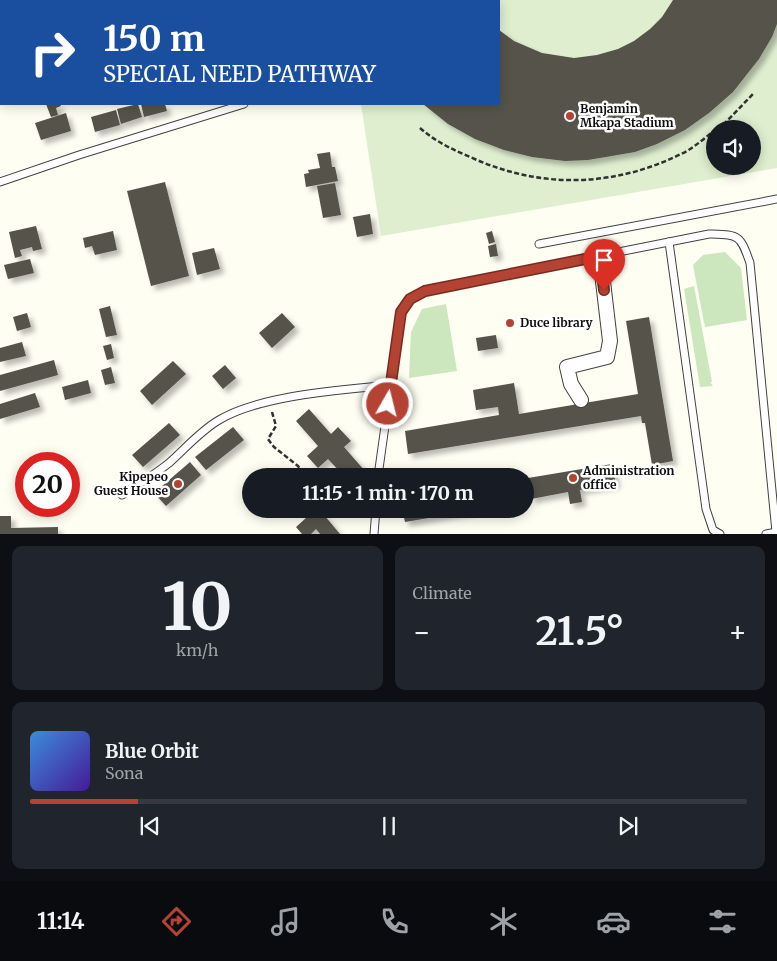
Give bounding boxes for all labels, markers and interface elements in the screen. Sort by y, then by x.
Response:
text: 150 m [103,17,205,61]
icon: right [20,20,85,85]
text: SPECIAL NEED PATHWAY [103,60,376,88]
place label: Benjamin Mkapa Stadium [580,101,674,130]
marker: Benjamin Mkapa Stadium [564,110,576,122]
map controls [706,120,761,175]
button: sound [706,120,761,175]
pin [583,239,625,290]
icon: arrive [590,246,618,274]
place label: Duce library [520,315,594,330]
marker: Duce library [504,317,516,329]
position arrow [361,377,413,429]
speed limit sign: 20 [15,452,80,517]
place label: Administration office [582,463,675,492]
place label: Kipepeo Guest House [94,469,168,498]
marker: Administration office [567,472,579,484]
marker: Kipepeo Guest House [172,478,184,490]
text: 11:15 · 1 min · 170 m [302,481,474,505]
text: 10 [162,566,232,648]
text: Climate [413,583,472,603]
text: 21.5° [535,608,624,655]
text: − [413,614,431,650]
text: + [728,614,747,650]
text: km/h [176,640,218,660]
text: Blue Orbit [105,739,199,763]
text: Sona [105,763,143,783]
icon: previous [136,812,164,840]
icon: pause [375,812,403,840]
icon: next [614,812,642,840]
icon: directions [159,904,194,939]
icon: music [268,904,303,939]
icon: phone [377,904,412,939]
icon: climate [486,904,521,939]
icon: car [596,904,631,939]
icon: filters [705,904,740,939]
text: 11:14 [37,907,85,935]

